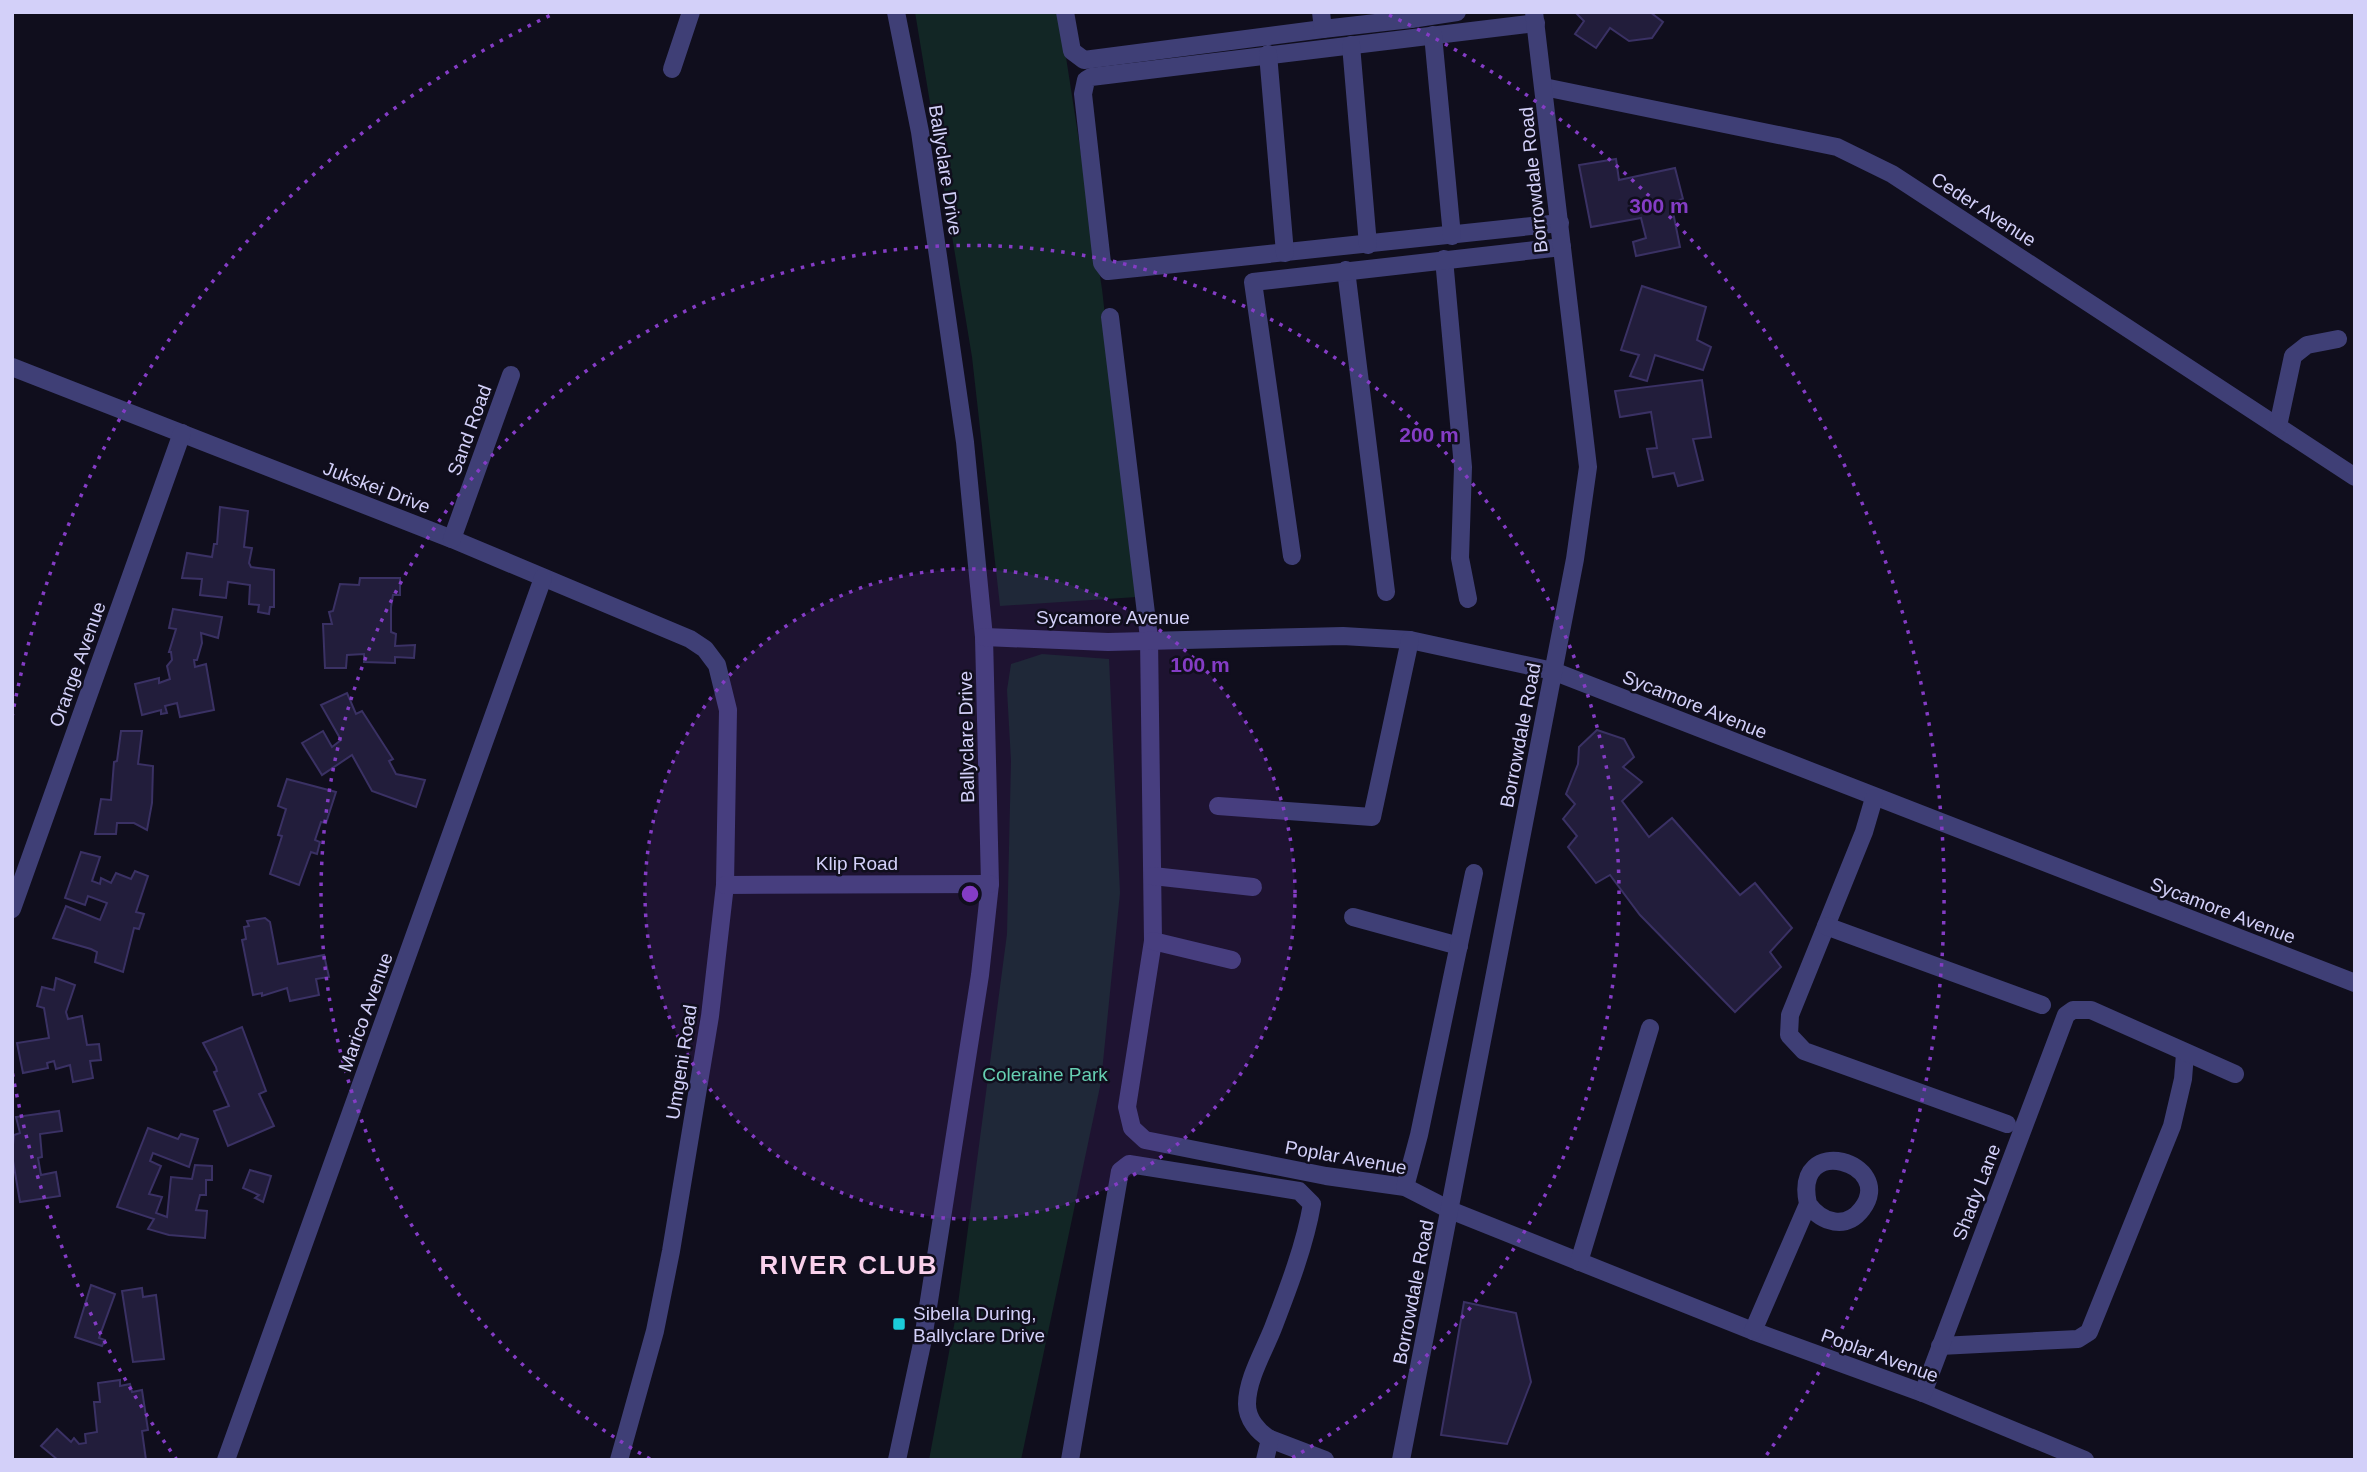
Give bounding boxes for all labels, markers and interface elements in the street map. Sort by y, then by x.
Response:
street label: Ballyclare Drive [925,103,966,237]
street label: Borrowdale Road [1515,106,1552,254]
street label: Ceder Avenue [1928,168,2040,251]
text: 300 m [1629,194,1689,217]
street label: Sand Road [443,382,496,478]
text: 200 m [1399,423,1459,446]
street label: Jukskei Drive [320,457,433,518]
street label: Orange Avenue [45,599,110,730]
street label: Sycamore Avenue [1036,607,1190,628]
text: 100 m [1170,653,1230,676]
street label: Borrowdale Road [1496,661,1545,809]
street label: Sycamore Avenue [1620,666,1770,743]
street label: Ballyclare Drive [955,671,978,803]
street label: Klip Road [816,853,898,874]
street label: Sycamore Avenue [2147,873,2298,948]
centre of rings [958,882,982,906]
street label: Marico Avenue [334,950,397,1075]
street label: Umgeni Road [662,1003,701,1121]
park label: Coleraine Park [982,1064,1108,1085]
street label: Poplar Avenue [1283,1136,1408,1179]
street label: Shady Lane [1948,1141,2004,1243]
street label: Borrowdale Road [1389,1218,1438,1366]
district label: RIVER CLUB [760,1250,938,1280]
place label: Sibella During, Ballyclare Drive [913,1303,1045,1346]
marker: Sibella During, Ballyclare Drive [891,1316,907,1332]
street label: Poplar Avenue [1818,1325,1941,1386]

